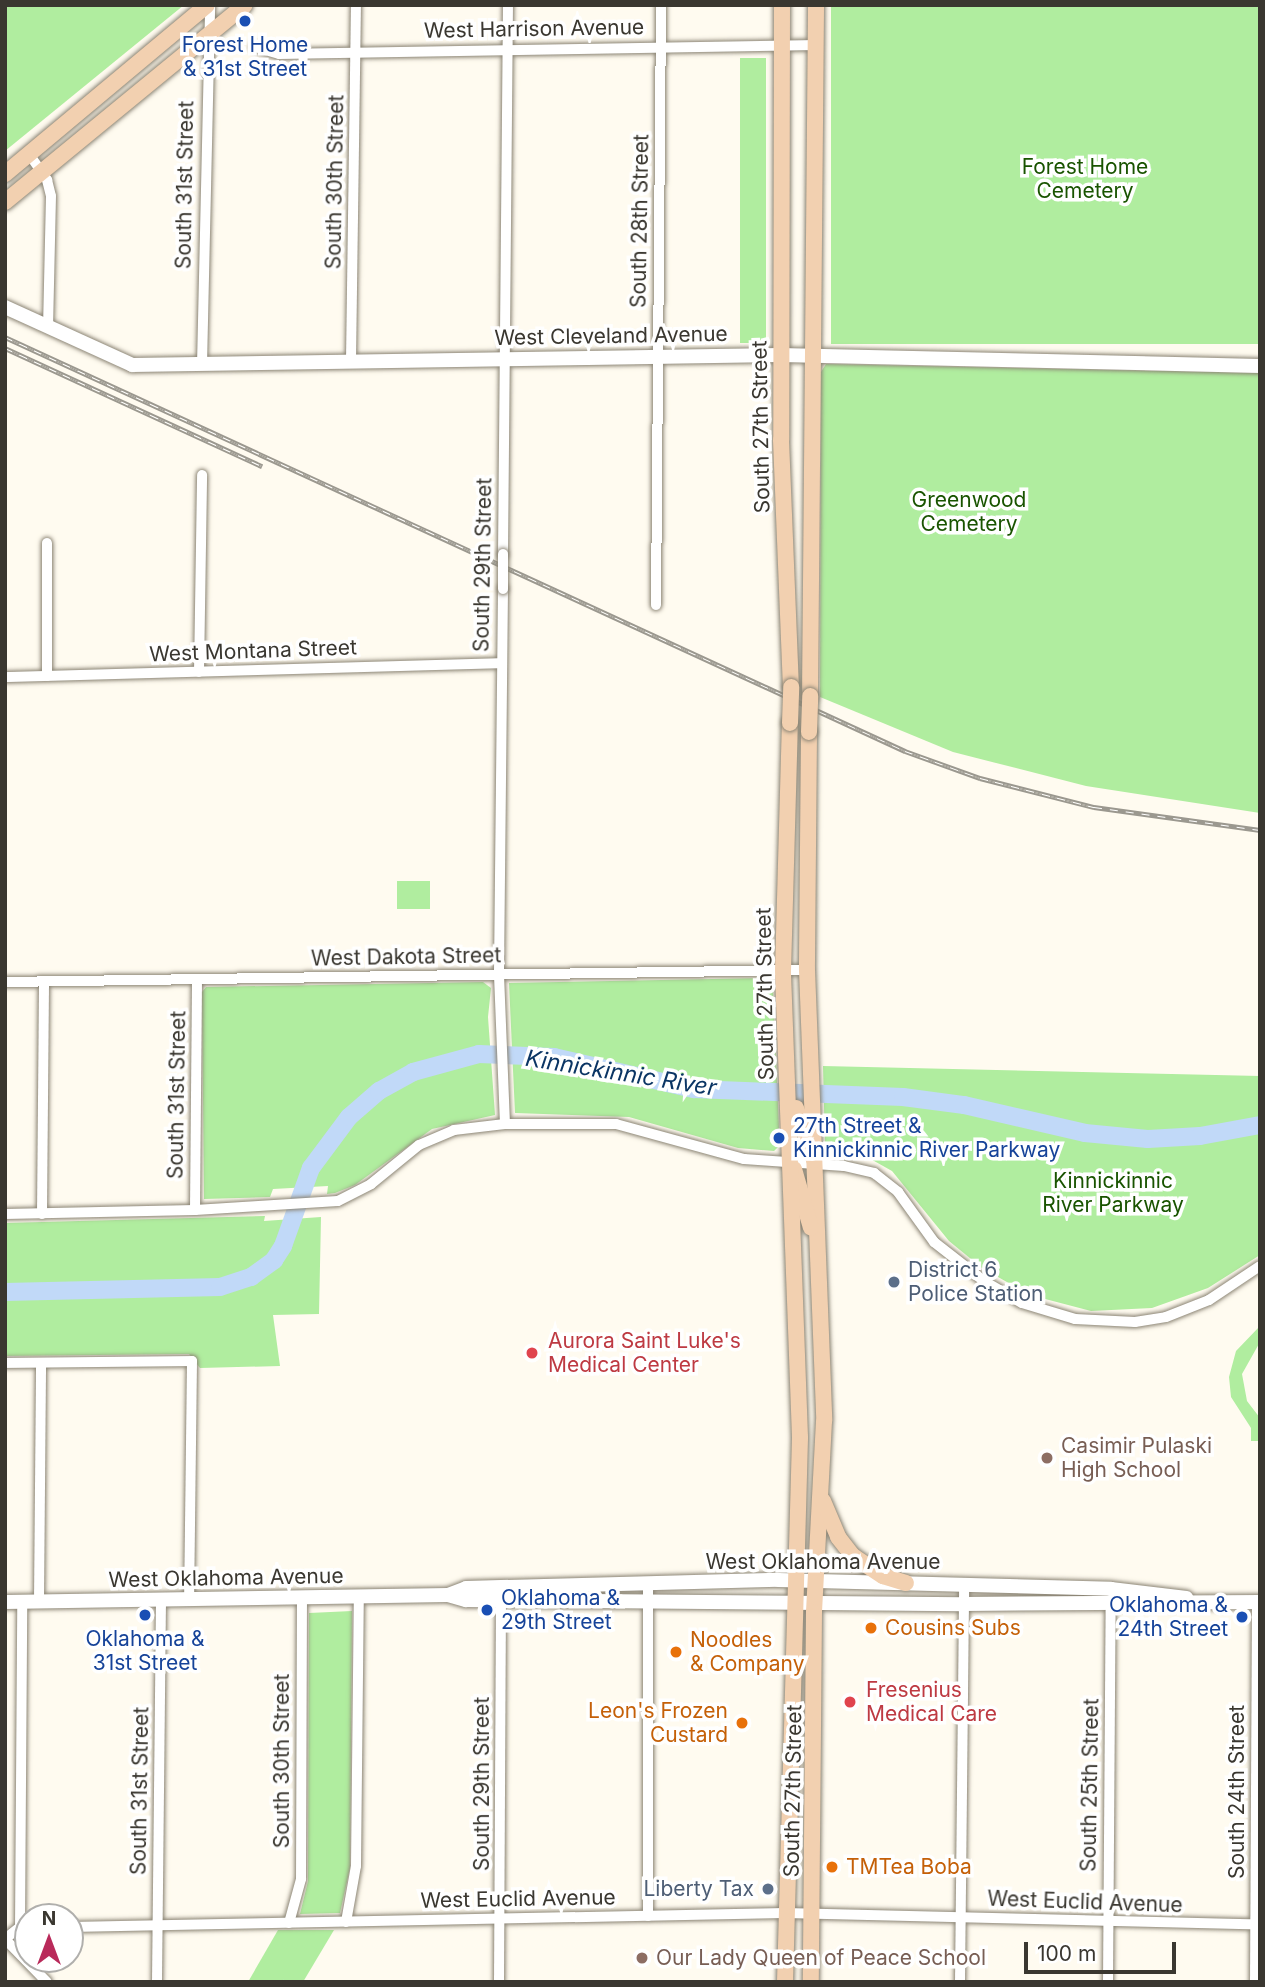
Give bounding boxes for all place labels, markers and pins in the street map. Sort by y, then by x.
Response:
marker: Forest Home & 31st Street [237,13,253,29]
place label: Forest Home & 31st Street [182,32,308,82]
place label: 27th Street & Kinnickinnic River Parkway [793,1113,1060,1163]
marker: 27th Street & Kinnickinnic River Parkway [771,1130,787,1146]
place label: District 6 Police Station [908,1257,1043,1307]
marker: District 6 Police Station [886,1274,902,1290]
place label: Aurora Saint Luke's Medical Center [548,1328,741,1378]
marker: Aurora Saint Luke's Medical Center [522,1343,542,1363]
place label: Casimir Pulaski High School [1061,1433,1212,1483]
marker: Casimir Pulaski High School [1039,1450,1055,1466]
place label: Oklahoma & 29th Street [501,1585,620,1635]
place label: Oklahoma & 24th Street [1109,1592,1228,1642]
marker: Oklahoma & 29th Street [479,1602,495,1618]
marker: Oklahoma & 31st Street [137,1607,153,1623]
marker: Oklahoma & 24th Street [1234,1609,1250,1625]
place label: Cousins Subs [885,1615,1021,1641]
marker: Cousins Subs [863,1620,879,1636]
place label: Oklahoma & 31st Street [85,1626,205,1676]
place label: Noodles & Company [690,1627,805,1677]
marker: Noodles & Company [668,1644,684,1660]
place label: Fresenius Medical Care [866,1677,997,1727]
marker: Fresenius Medical Care [840,1692,860,1712]
place label: Leon's Frozen Custard [588,1698,728,1748]
marker: Leon's Frozen Custard [734,1715,750,1731]
place label: TMTea Boba [846,1854,972,1880]
marker: TMTea Boba [824,1859,840,1875]
place label: Liberty Tax [643,1876,754,1902]
marker: Liberty Tax [760,1881,776,1897]
place label: Our Lady Queen of Peace School [656,1945,986,1971]
marker: Our Lady Queen of Peace School [634,1950,650,1966]

